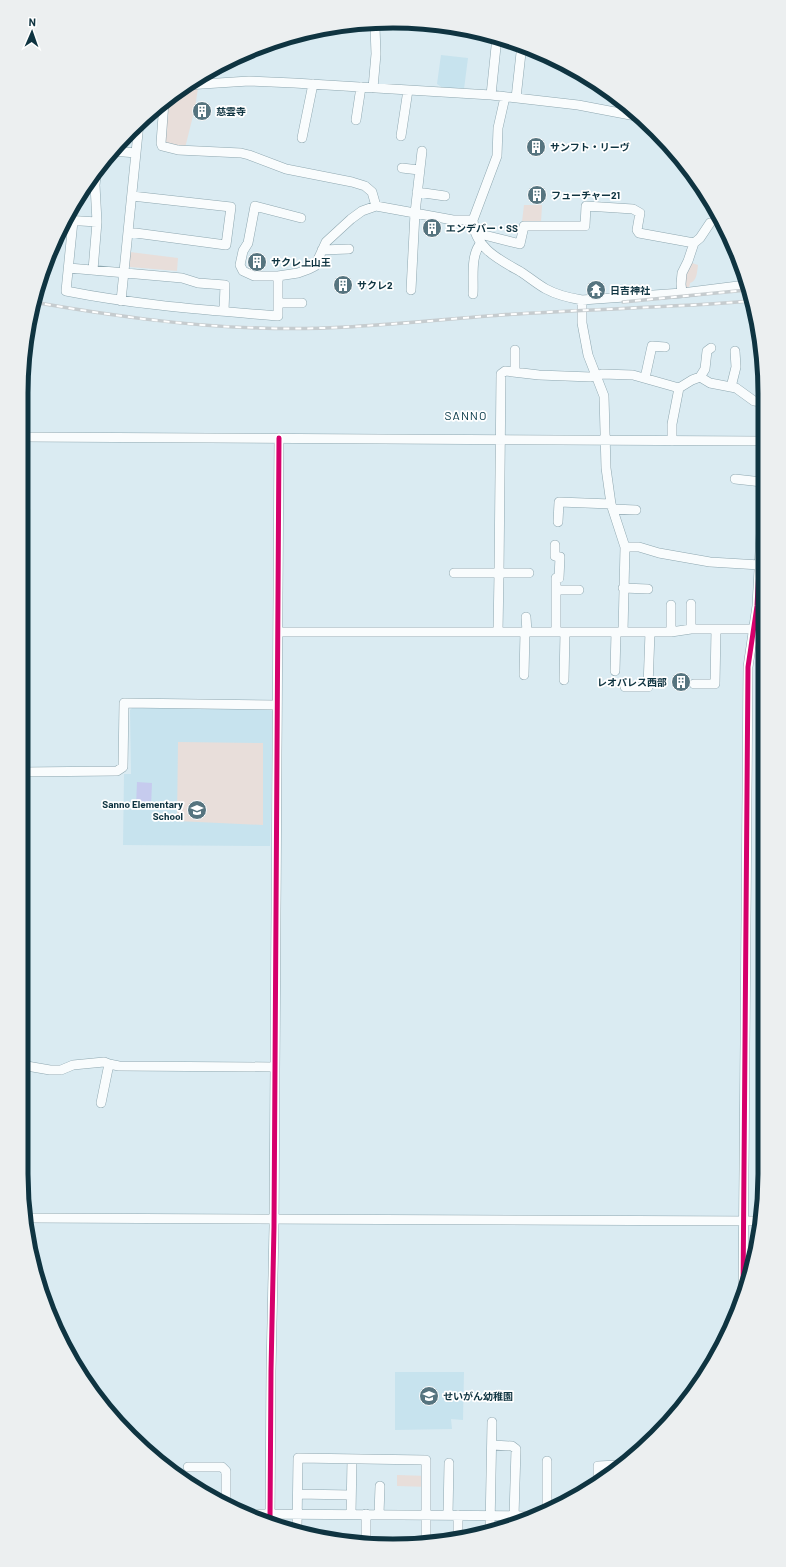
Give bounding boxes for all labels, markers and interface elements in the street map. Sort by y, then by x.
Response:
north arrow [12,12,52,52]
text: N [28,15,36,28]
building icon: 慈雲寺 [191,100,213,122]
place label: 慈雲寺 [216,105,246,117]
building icon: サンフト・リーヴ [525,136,547,158]
place label: サンフト・リーヴ [550,141,630,153]
building icon: フューチャー21 [526,184,548,206]
place label: フューチャー21 [551,189,620,201]
building icon: エンデバー・SS [421,217,443,239]
place label: エンデバー・SS [446,222,518,234]
building icon: サクレ上山王 [246,251,268,273]
place label: サクレ上山王 [271,256,331,268]
building icon: サクレ2 [332,274,354,296]
place label: サクレ2 [357,279,393,291]
temple icon: 日吉神社 [585,279,607,301]
place label: 日吉神社 [610,284,651,296]
district label: SANNO [445,408,487,422]
building icon: レオパレス西部 [670,671,692,693]
place label: レオパレス西部 [597,676,667,688]
place label: Sanno Elementary School [102,798,183,822]
school or university icon: Sanno Elementary School [186,799,208,821]
school or university icon: せいがん幼稚園 [418,1385,440,1407]
place label: せいがん幼稚園 [443,1390,513,1402]

